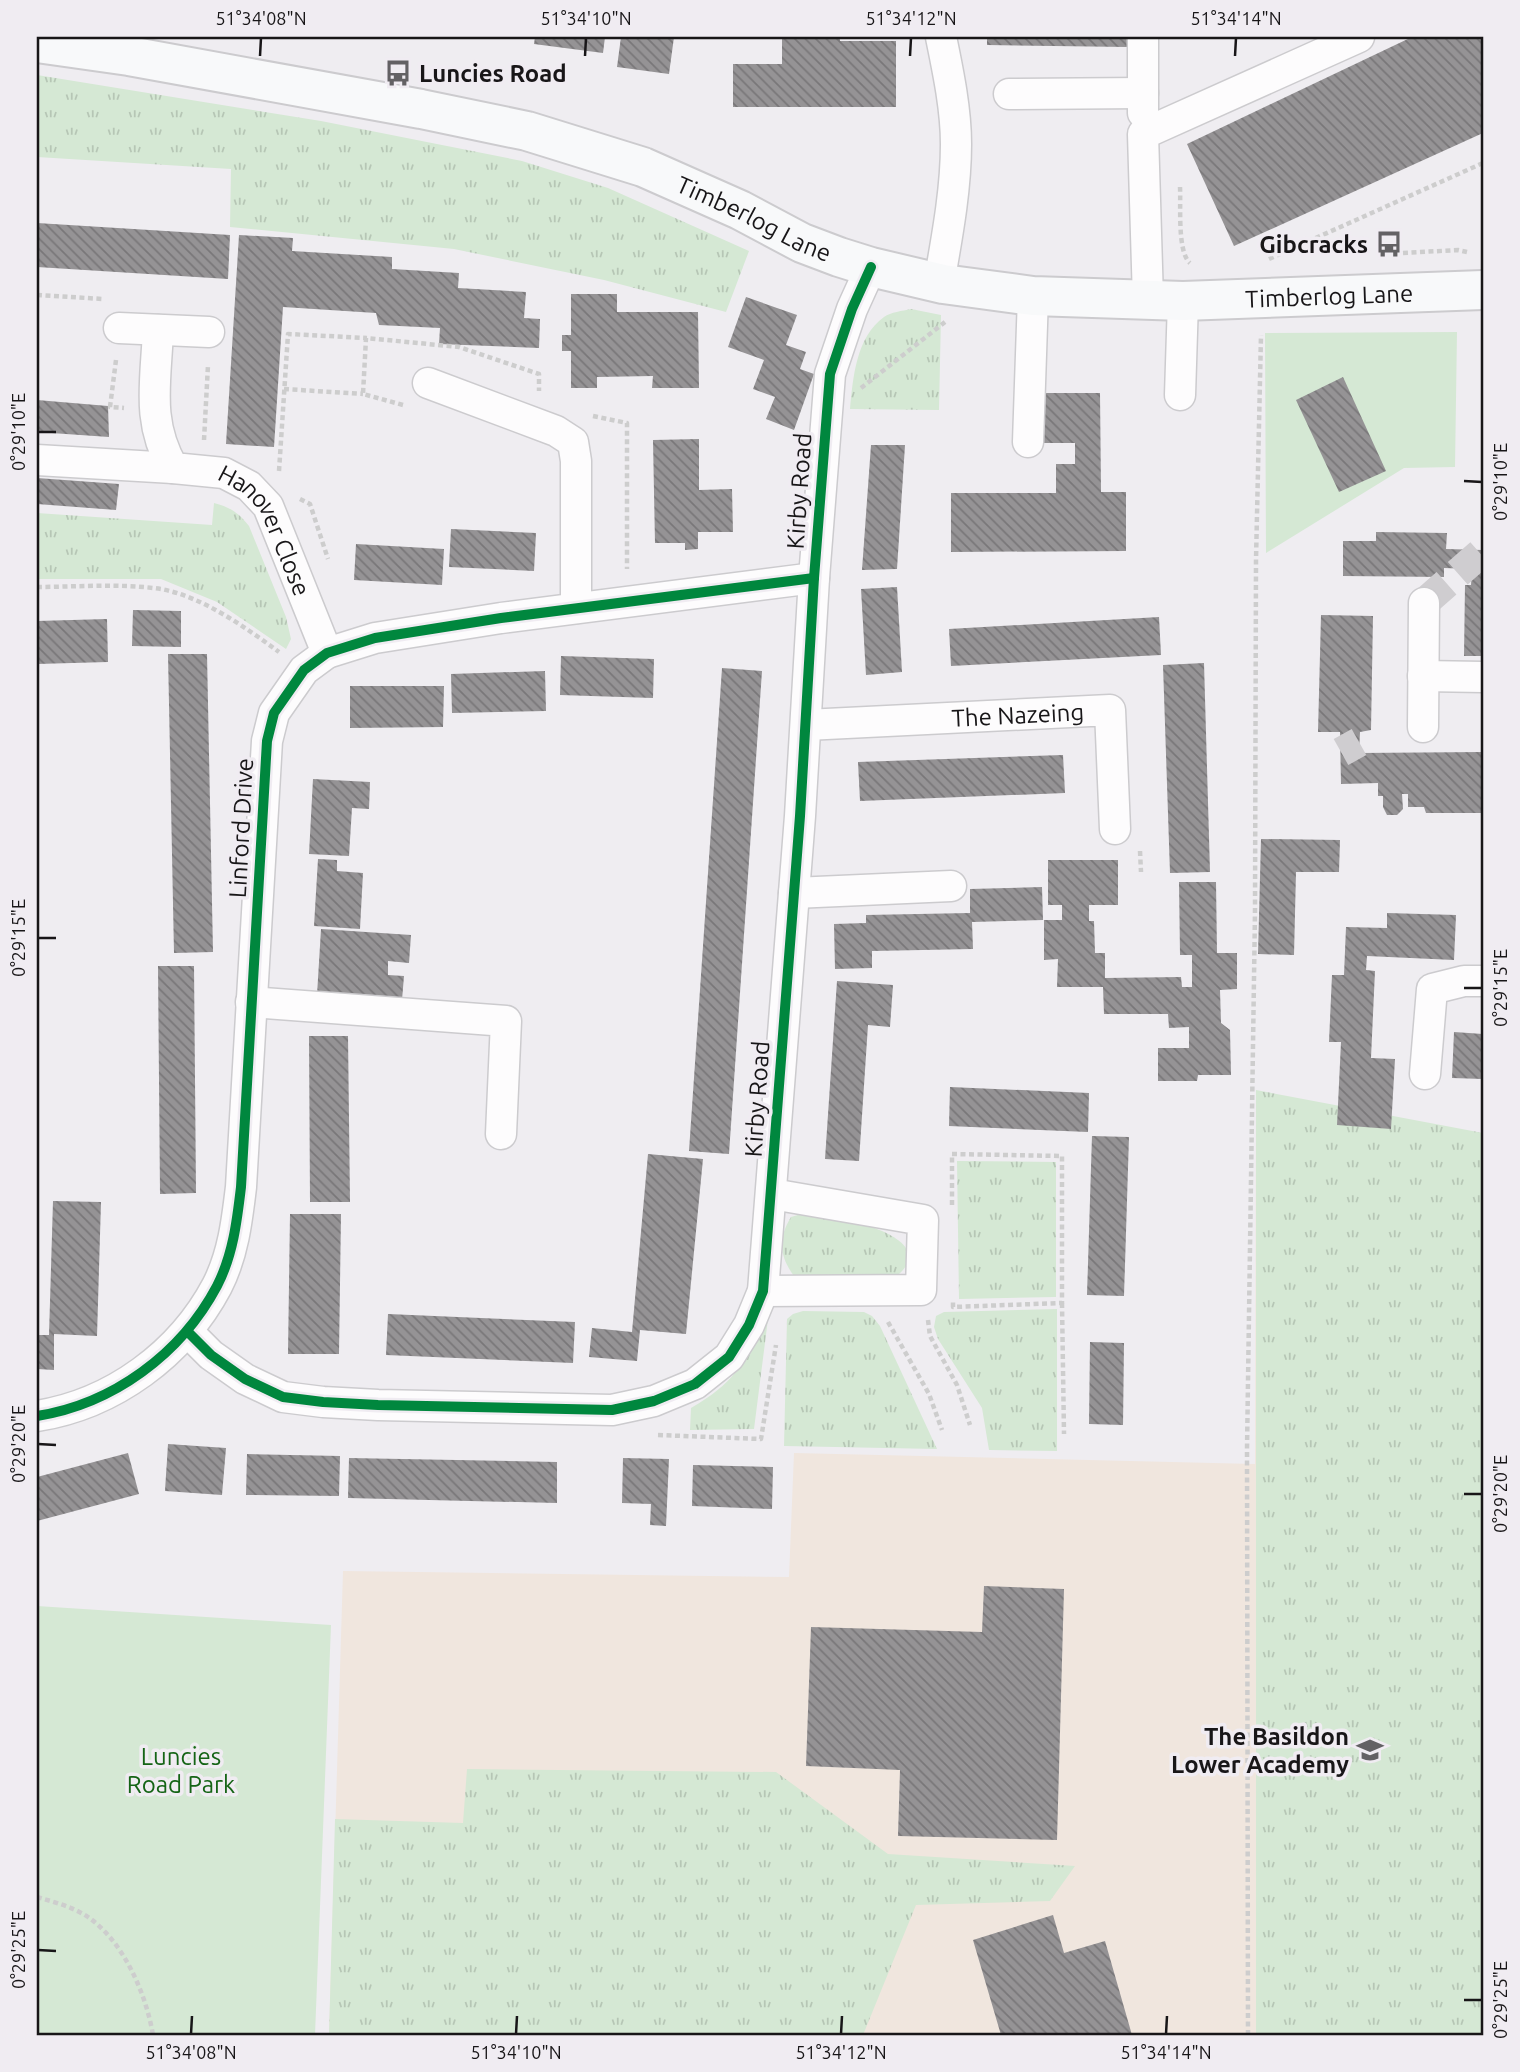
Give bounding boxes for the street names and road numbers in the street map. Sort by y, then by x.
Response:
street label: Timberlog Lane [673,170,835,266]
street label: Timberlog Lane [1245,279,1414,312]
street label: Kirby Road [781,432,817,550]
street label: Hanover Close [214,459,316,599]
street label: The Nazeing [951,698,1085,731]
street label: Linford Drive [224,757,258,899]
street label: Kirby Road [739,1040,775,1158]

